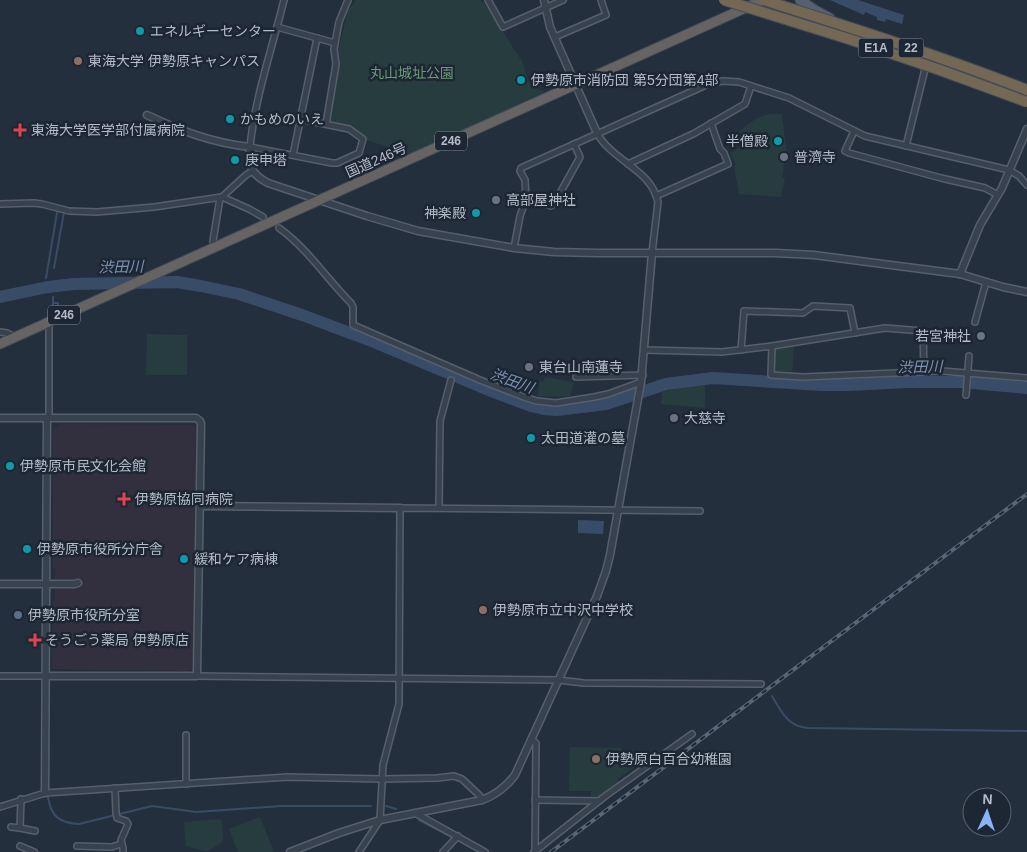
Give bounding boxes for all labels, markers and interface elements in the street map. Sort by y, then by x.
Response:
place label: エネルギーセンター [150,23,276,39]
marker: エネルギーセンター [134,25,146,37]
road number: E1A [858,38,894,58]
road number: 22 [898,38,924,58]
place label: 東海大学 伊勢原キャンパス [88,53,260,69]
marker: 東海大学 伊勢原キャンパス [72,55,84,67]
park label: 丸山城址公園 [370,65,454,81]
place label: 伊勢原市消防団 第5分団第4部 [531,72,718,88]
marker: 伊勢原市消防団 第5分団第4部 [515,74,527,86]
place label: かもめのいえ [240,111,324,127]
marker: かもめのいえ [224,113,236,125]
place label: 東海大学医学部付属病院 [31,122,185,138]
marker: 東海大学医学部付属病院 [13,123,27,137]
road number: 246 [435,132,467,150]
place label: 半僧殿 [726,133,768,149]
marker: 半僧殿 [772,135,784,147]
street label: 国道246号 [343,139,409,181]
place label: 普濟寺 [794,149,836,165]
marker: 普濟寺 [778,151,790,163]
place label: 庚申塔 [245,152,287,168]
marker: 庚申塔 [229,154,241,166]
place label: 高部屋神社 [506,192,576,208]
marker: 高部屋神社 [490,194,502,206]
place label: 神楽殿 [424,205,466,221]
marker: 神楽殿 [470,207,482,219]
water label: 渋田川 [98,258,146,275]
road number: 246 [48,306,80,324]
place label: 若宮神社 [915,328,971,344]
marker: 若宮神社 [975,330,987,342]
water label: 渋田川 [897,358,945,375]
place label: 東台山南蓮寺 [539,359,623,375]
marker: 東台山南蓮寺 [523,361,535,373]
water label: 渋田川 [488,365,538,397]
place label: 大慈寺 [684,410,726,426]
marker: 大慈寺 [668,412,680,424]
place label: 太田道灌の墓 [541,430,625,446]
marker: 太田道灌の墓 [525,432,537,444]
place label: 伊勢原市民文化会館 [20,458,146,474]
marker: 伊勢原市民文化会館 [4,460,16,472]
place label: 伊勢原協同病院 [135,491,233,507]
marker: 伊勢原協同病院 [117,492,131,506]
place label: 伊勢原市役所分庁舎 [37,541,163,557]
marker: 伊勢原市役所分庁舎 [21,543,33,555]
place label: 緩和ケア病棟 [194,551,278,567]
marker: 緩和ケア病棟 [178,553,190,565]
place label: 伊勢原市立中沢中学校 [493,602,633,618]
marker: 伊勢原市立中沢中学校 [477,604,489,616]
place label: 伊勢原市役所分室 [28,607,140,623]
marker: 伊勢原市役所分室 [12,609,24,621]
place label: そうごう薬局 伊勢原店 [45,632,189,648]
marker: そうごう薬局 伊勢原店 [29,634,41,646]
place label: 伊勢原白百合幼稚園 [606,751,732,767]
marker: 伊勢原白百合幼稚園 [590,753,602,765]
north arrow [962,787,1012,837]
text: N [982,791,993,807]

